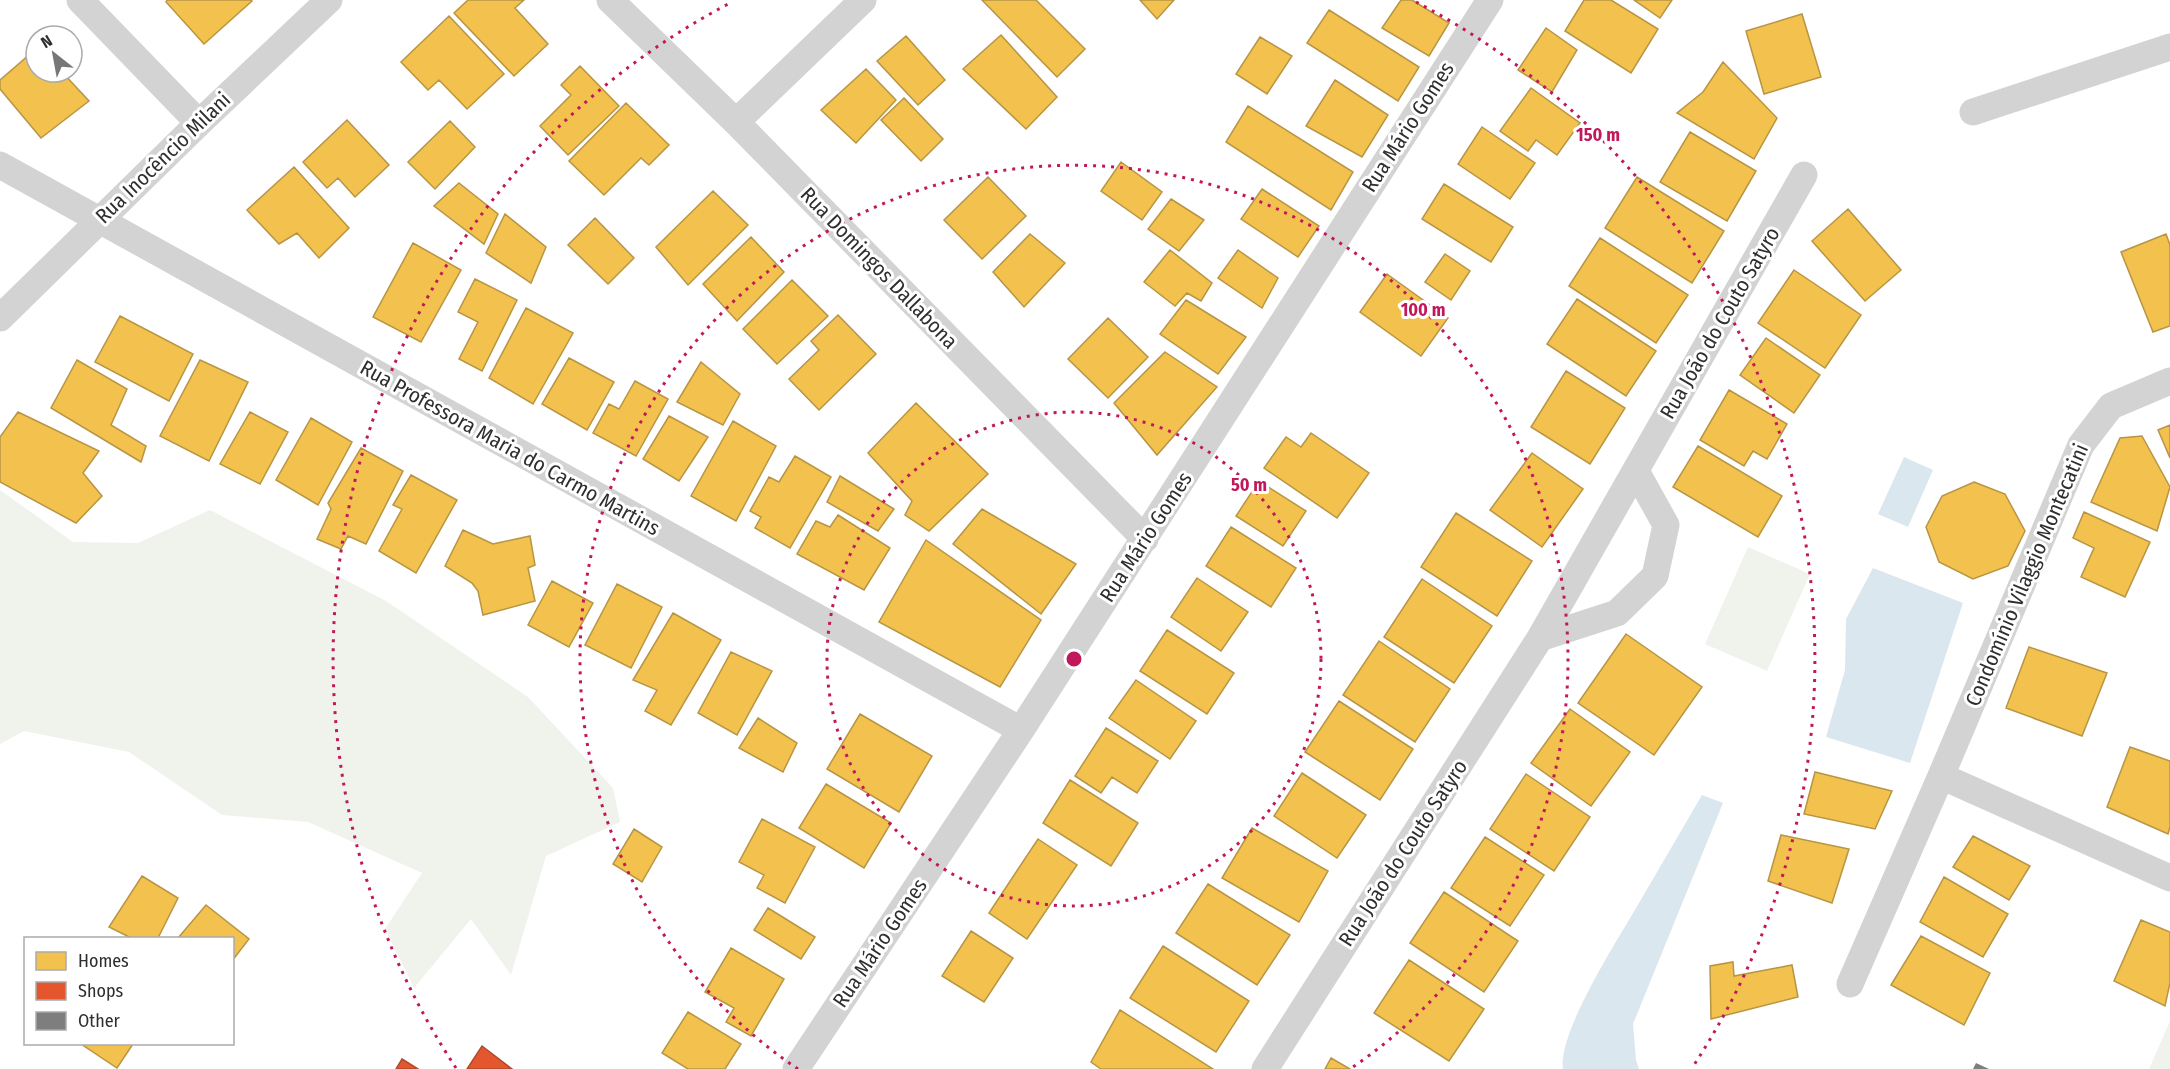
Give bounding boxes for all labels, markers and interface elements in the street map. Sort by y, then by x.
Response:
north arrow [24,24,84,84]
text: N [38,31,56,52]
street label: Rua Mário Gomes [1356,57,1460,197]
street label: Rua Inocêncio Milani [90,87,236,229]
text: 150 m [1576,124,1620,146]
street label: Rua Domingos Dallabona [795,182,963,354]
street label: Rua João do Couto Satyro [1654,222,1786,424]
text: 100 m [1401,299,1445,321]
street label: Rua Professora Maria do Carmo Martins [356,355,664,541]
street label: Condomínio Vilaggio Montecatini [1960,440,2094,710]
street label: Rua Mário Gomes [1094,467,1198,607]
text: 50 m [1231,474,1267,496]
centre of rings [1064,649,1084,669]
street label: Rua João do Couto Satyro [1333,755,1473,951]
street label: Rua Mário Gomes [827,874,933,1012]
legend [24,937,234,1045]
text: Homes [78,950,129,972]
text: Shops [78,980,123,1002]
text: Other [78,1010,121,1032]

